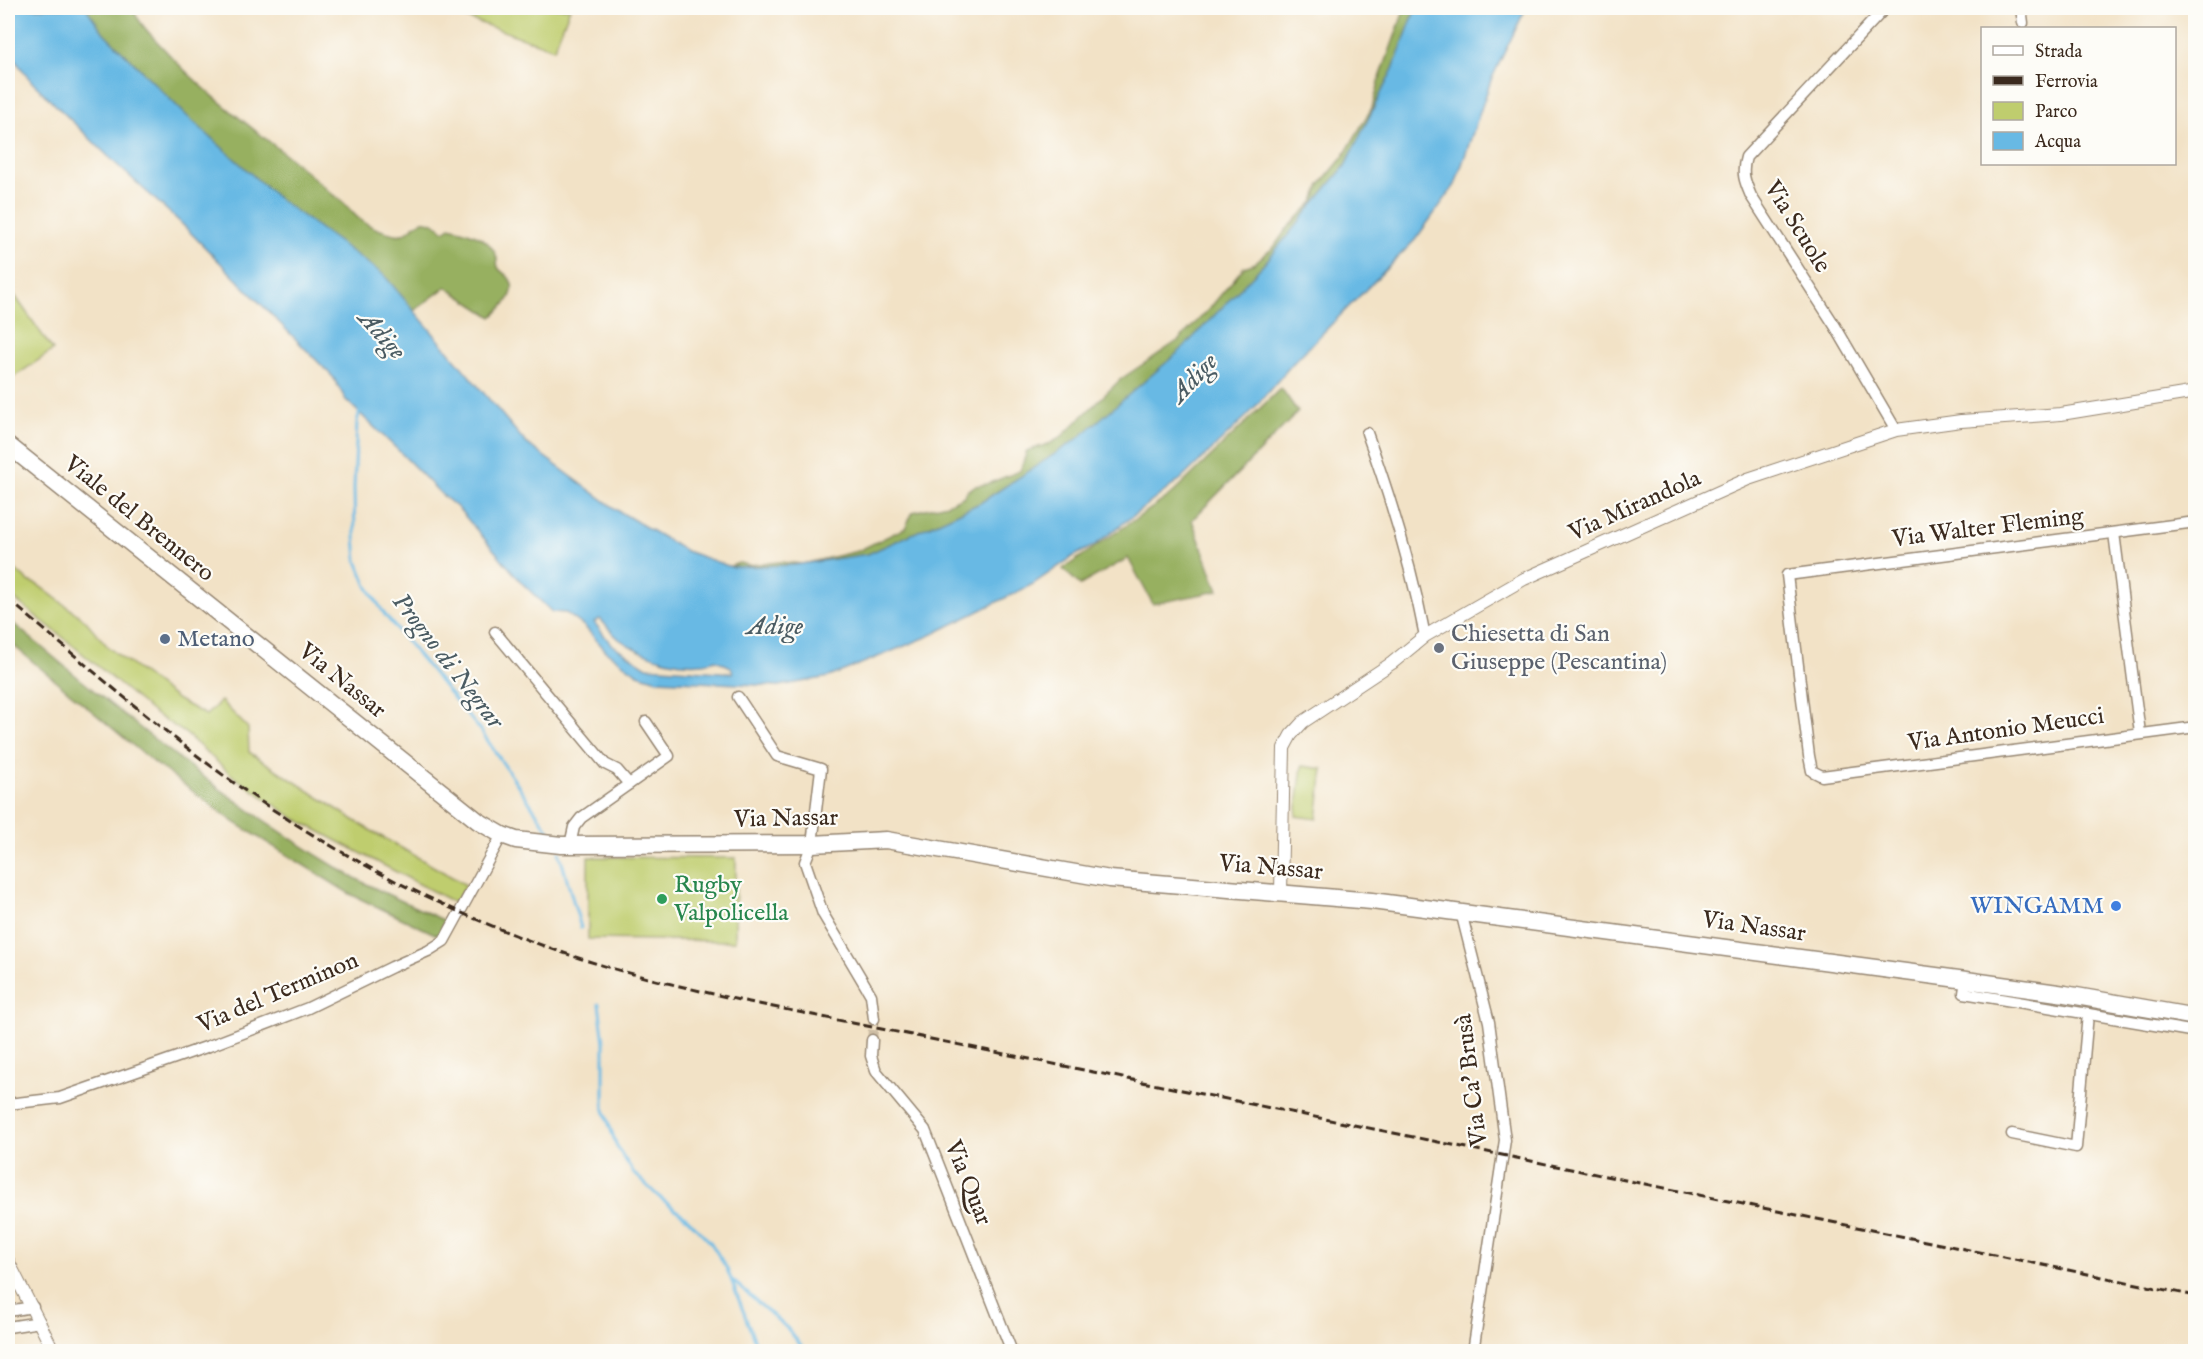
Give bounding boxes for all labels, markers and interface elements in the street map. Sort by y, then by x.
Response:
legend [1981,27,2176,165]
text: Strada [2035,41,2082,64]
text: Ferrovia [2035,71,2098,94]
text: Parco [2035,101,2077,124]
text: Acqua [2034,131,2081,154]
street label: Via Scuole [1756,174,1837,279]
water label: Adige [348,301,413,368]
water label: Adige [1161,346,1226,413]
street label: Viale del Brennero [57,448,221,589]
street label: Via Mirandola [1563,463,1706,549]
street label: Via Walter Fleming [1889,501,2087,555]
water label: Progno di Negrar [384,586,512,737]
water label: Adige [744,610,803,644]
place label: Chiesetta di San Giuseppe (Pescantina) [1451,619,1667,678]
place label: Metano [177,624,255,655]
marker: Metano [158,632,172,646]
street label: Via Nassar [291,636,392,726]
marker: Chiesetta di San Giuseppe (Pescantina) [1432,641,1446,655]
street label: Via Antonio Meucci [1905,701,2106,759]
street label: Via Nassar [733,803,839,835]
street label: Via Nassar [1217,848,1324,888]
place label: Rugby Valpolicella [673,870,789,929]
place label: WINGAMM [1970,891,2104,922]
marker: Rugby Valpolicella [655,892,669,906]
marker: WINGAMM [2109,899,2123,913]
street label: Via Nassar [1699,904,1808,950]
street label: Via del Terminon [192,945,363,1041]
street label: Via Ca' Brusà [1448,1011,1496,1149]
street label: Via Quar [937,1135,999,1230]

